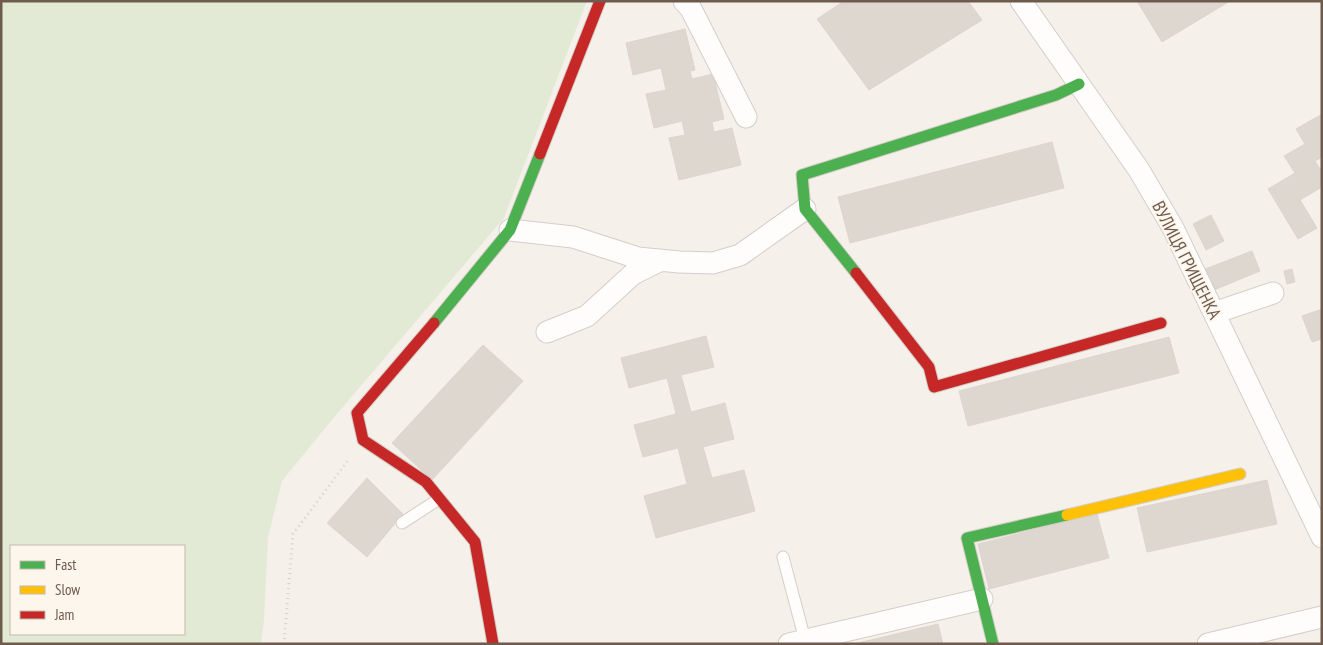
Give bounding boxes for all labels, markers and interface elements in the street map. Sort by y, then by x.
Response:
street label: ВУЛИЦЯ ГРИЩЕНКА [1147,197,1227,323]
legend [10,545,185,635]
text: Fast [55,555,76,574]
text: Slow [55,580,80,599]
text: Jam [54,605,74,624]

